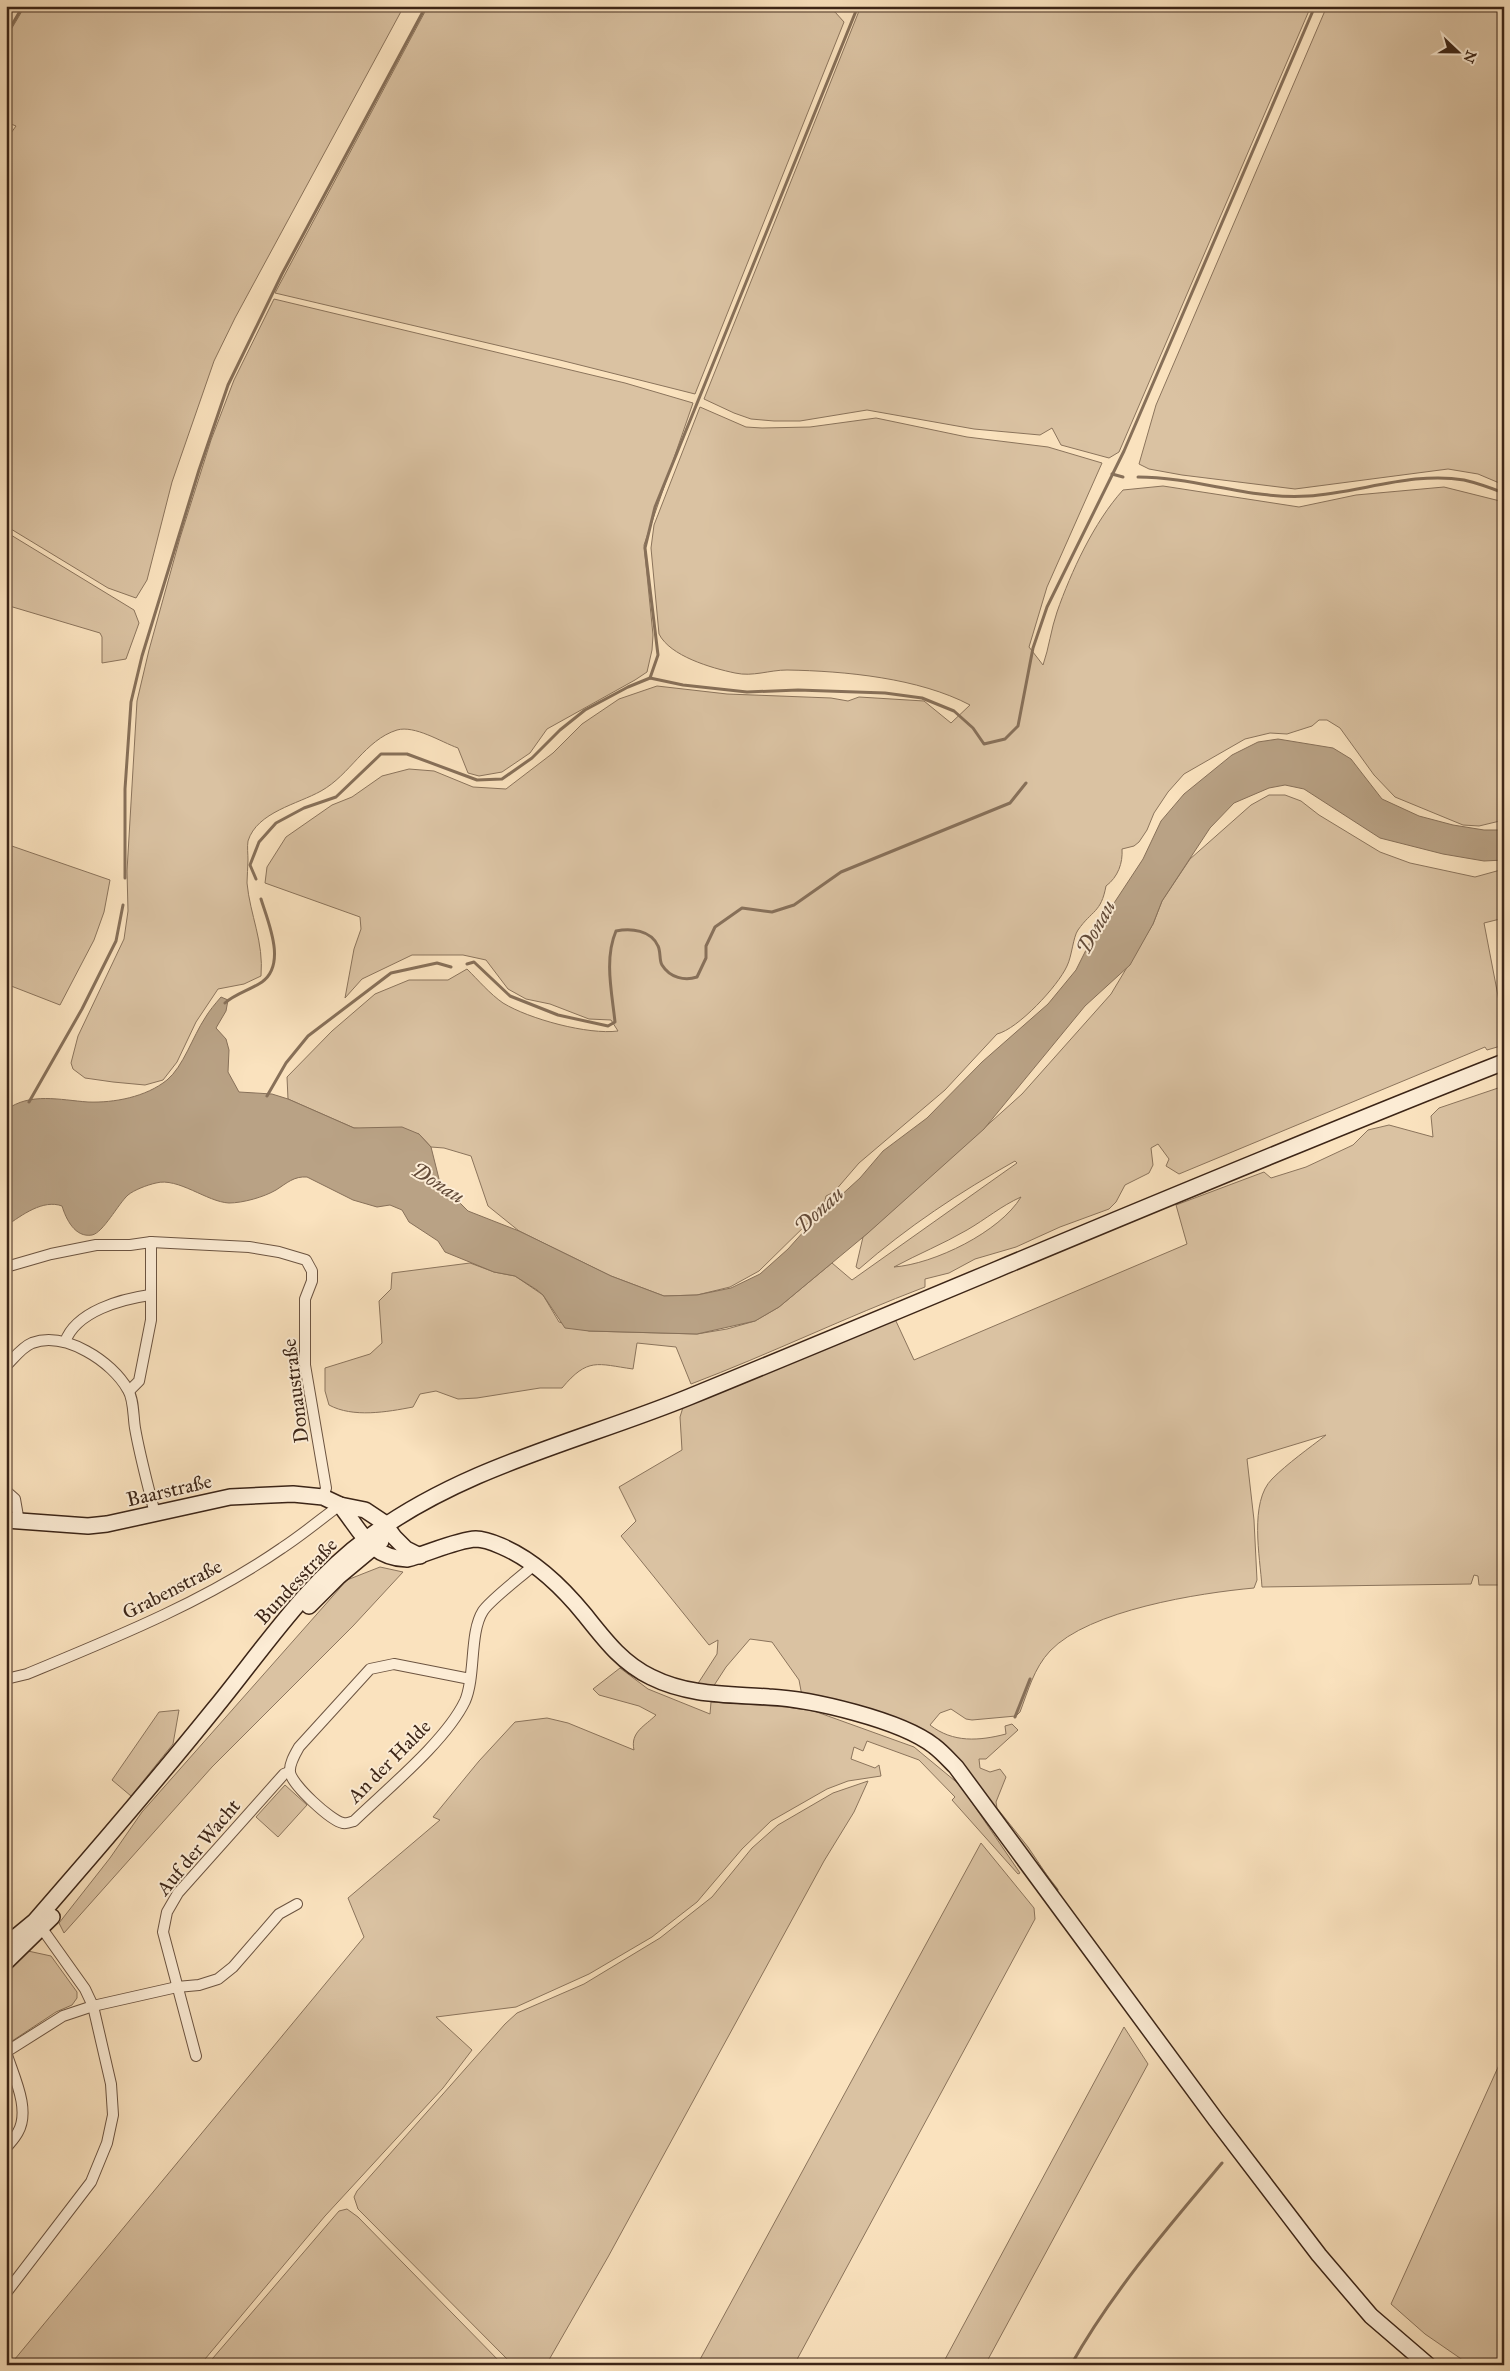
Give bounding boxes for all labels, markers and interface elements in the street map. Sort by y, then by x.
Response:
north arrow [1432,28,1482,78]
text: N [1459,48,1480,65]
water label: Donau [1071,895,1121,959]
water label: Donau [407,1157,469,1209]
water label: Donau [789,1181,849,1239]
street label: Donaustraße [277,1337,313,1445]
street label: Baarstraße [124,1469,214,1511]
street label: Bundesstraße [250,1533,342,1629]
street label: Grabenstraße [118,1554,226,1624]
street label: An der Halde [342,1714,436,1808]
street label: Auf der Wacht [150,1794,245,1901]

